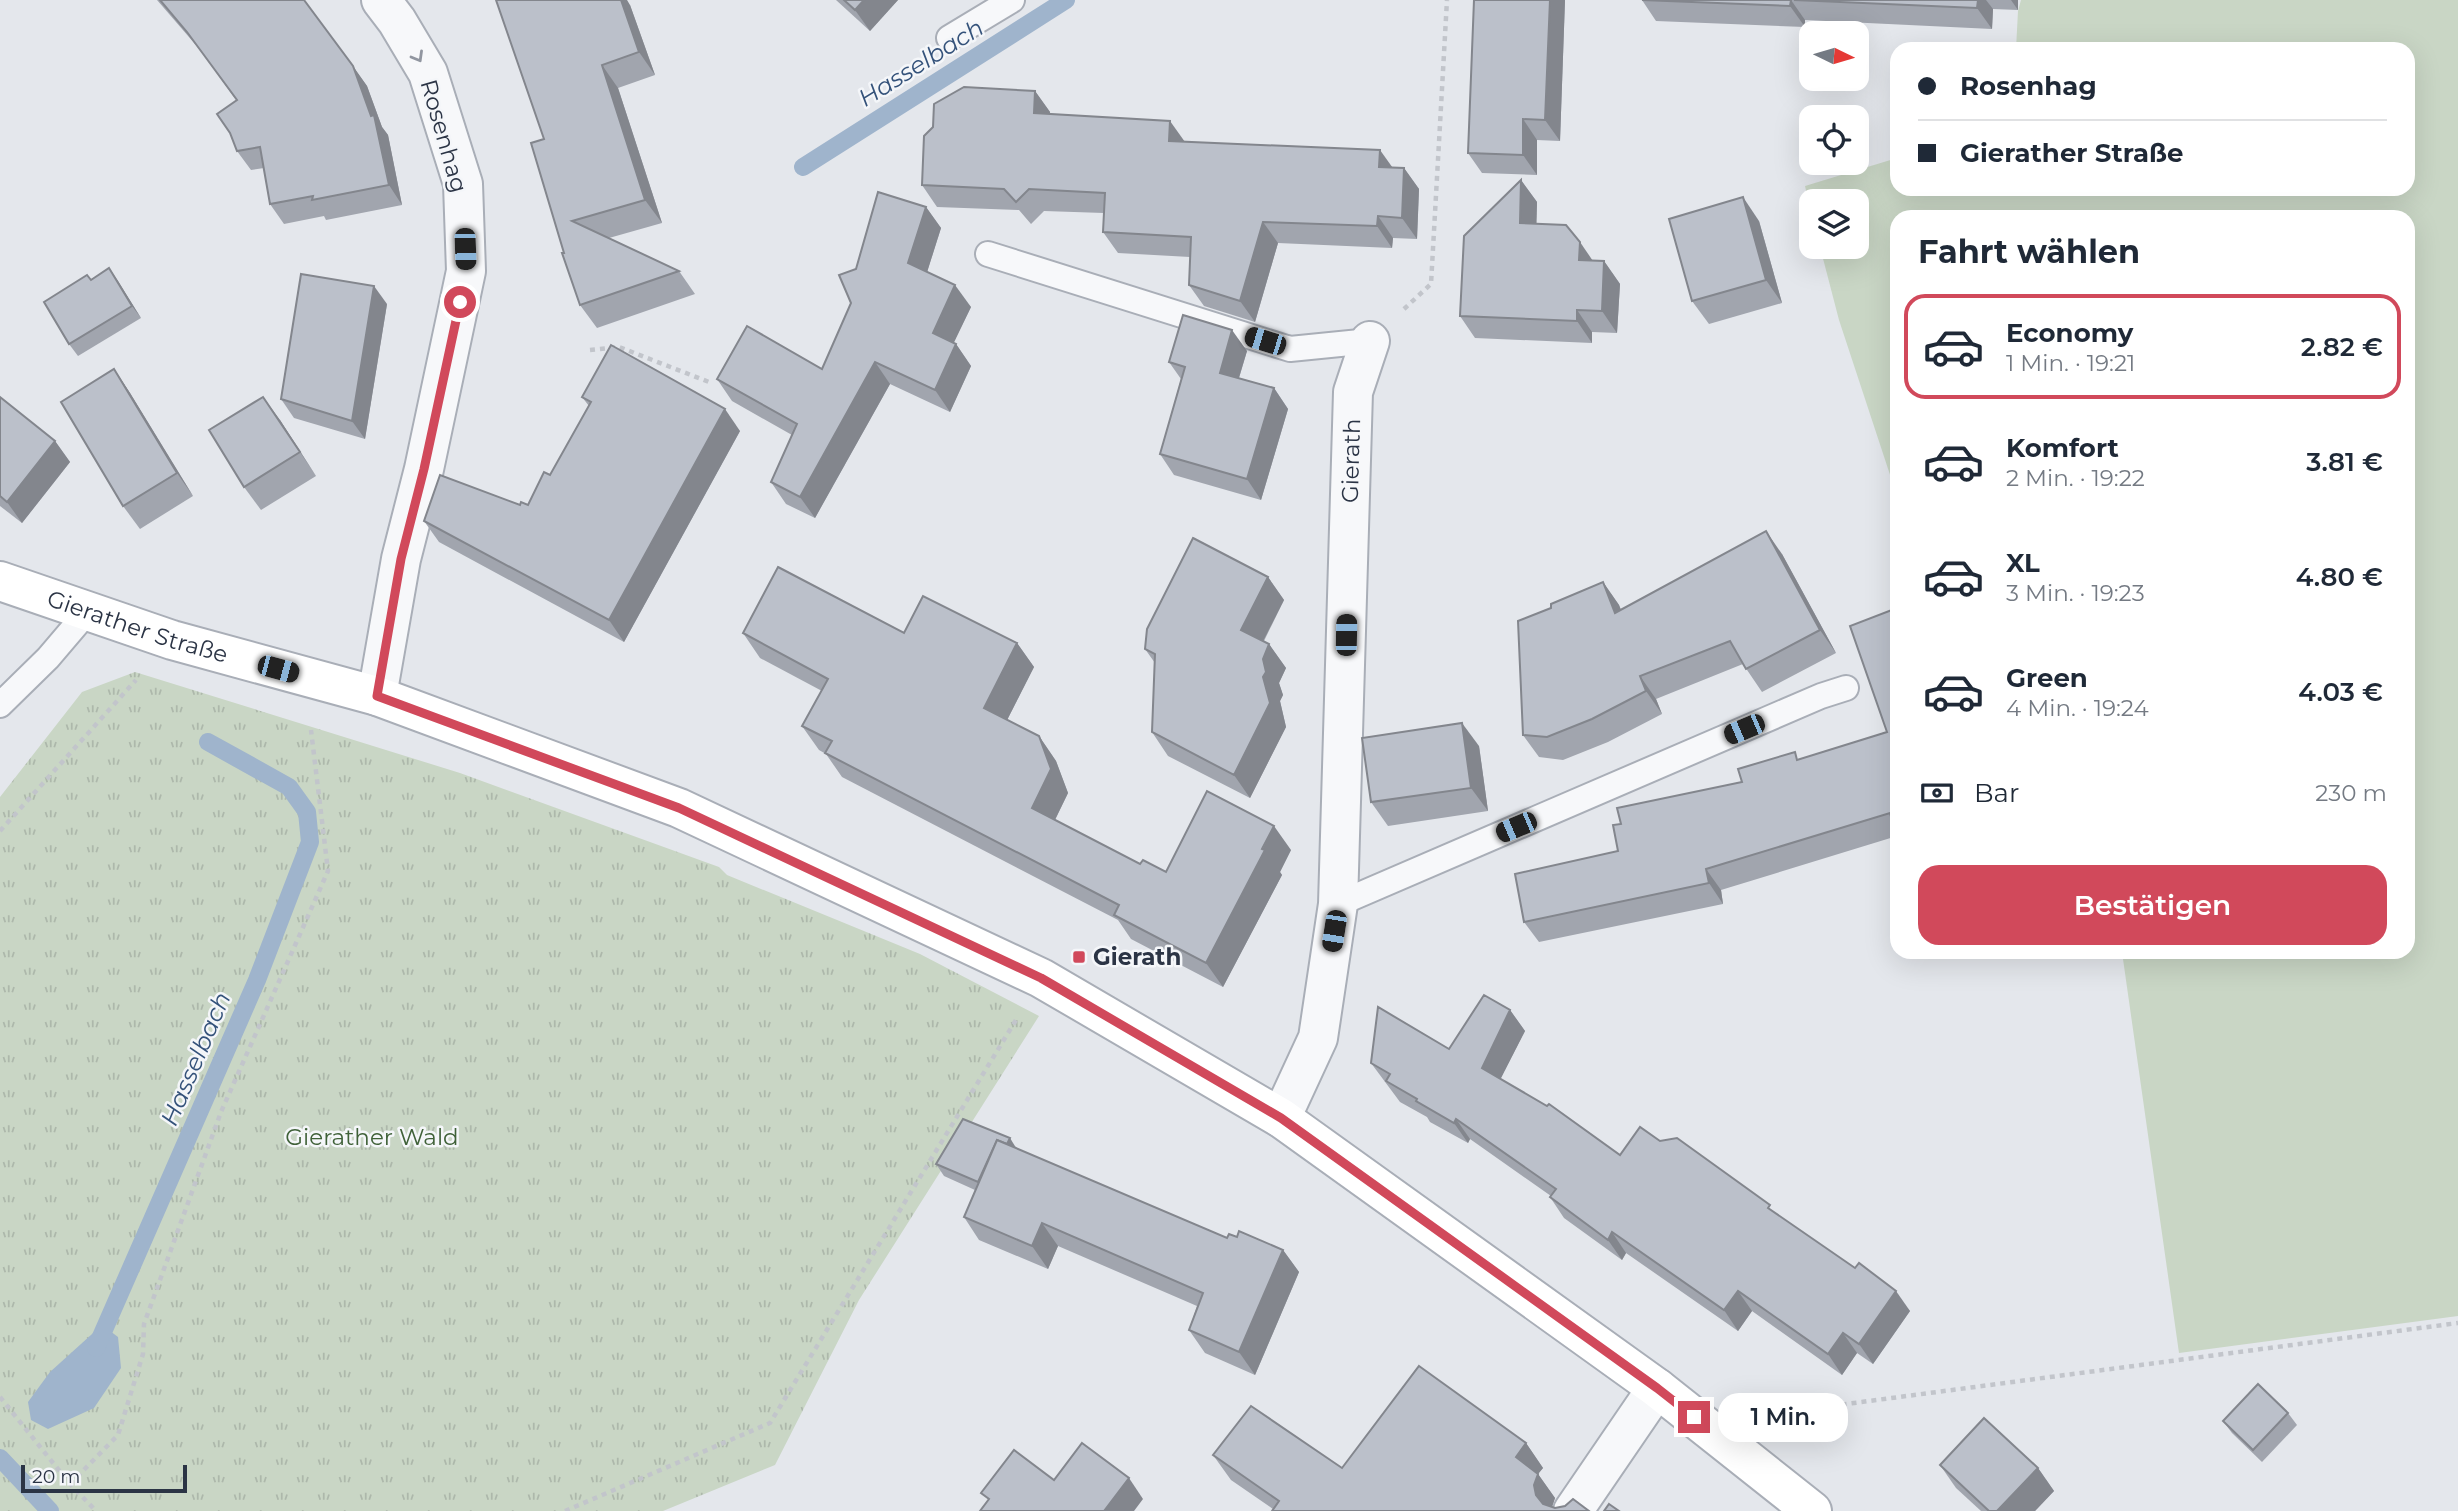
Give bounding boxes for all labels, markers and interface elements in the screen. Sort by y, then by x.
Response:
water label: Hasselbach [853,13,989,113]
north arrow [1799,21,1869,91]
map controls [1799,21,1869,259]
one-way arrow [410,50,423,62]
text: Rosenhag [1960,70,2097,102]
street label: Rosenhag [414,76,474,196]
button: locate [1799,105,1869,175]
text: Gierather Straße [1960,137,2183,169]
button: layers [1799,189,1869,259]
car [454,228,477,270]
text: Fahrt wählen [1918,232,2140,271]
route start [444,286,476,318]
icon: car [1922,315,1985,378]
text: Economy [2006,317,2133,349]
car [1242,325,1289,357]
text: 2.82 € [2301,331,2383,363]
text: 1 Min. · 19:21 [2006,349,2135,377]
street label: Gierath [1336,418,1366,504]
icon: car [1922,430,1985,493]
text: Komfort [2006,432,2119,464]
text: 3.81 € [2306,446,2383,478]
text: 2 Min. · 19:22 [2006,464,2145,492]
icon: car [1922,545,1985,608]
text: XL [2006,547,2040,579]
text: 4.80 € [2296,561,2383,593]
text: 3 Min. · 19:23 [2006,579,2145,607]
street label: Gierather Straße [43,584,231,669]
car [1336,614,1357,656]
car [255,653,302,685]
icon: car [1922,660,1985,723]
text: Green [2006,662,2088,694]
text: 4.03 € [2298,676,2383,708]
text: 4 Min. · 19:24 [2006,694,2149,722]
car [1721,711,1768,747]
icon: cash [1918,774,1956,812]
text: Bar [1974,777,2019,809]
text: 230 m [2315,779,2387,807]
car [1493,809,1540,845]
button: Bestätigen [1918,865,2387,945]
car [1321,909,1348,953]
place label: Gierath [1093,943,1181,971]
marker: Gierath [1071,949,1087,965]
water label: Hasselbach [154,988,237,1130]
park label: Gierather Wald [285,1123,459,1151]
callout: 1 Min. [1718,1392,1848,1442]
route end [1678,1401,1710,1433]
text: 1 Min. [1750,1403,1816,1431]
scale bar [21,1462,187,1494]
text: 20 m [32,1465,80,1488]

